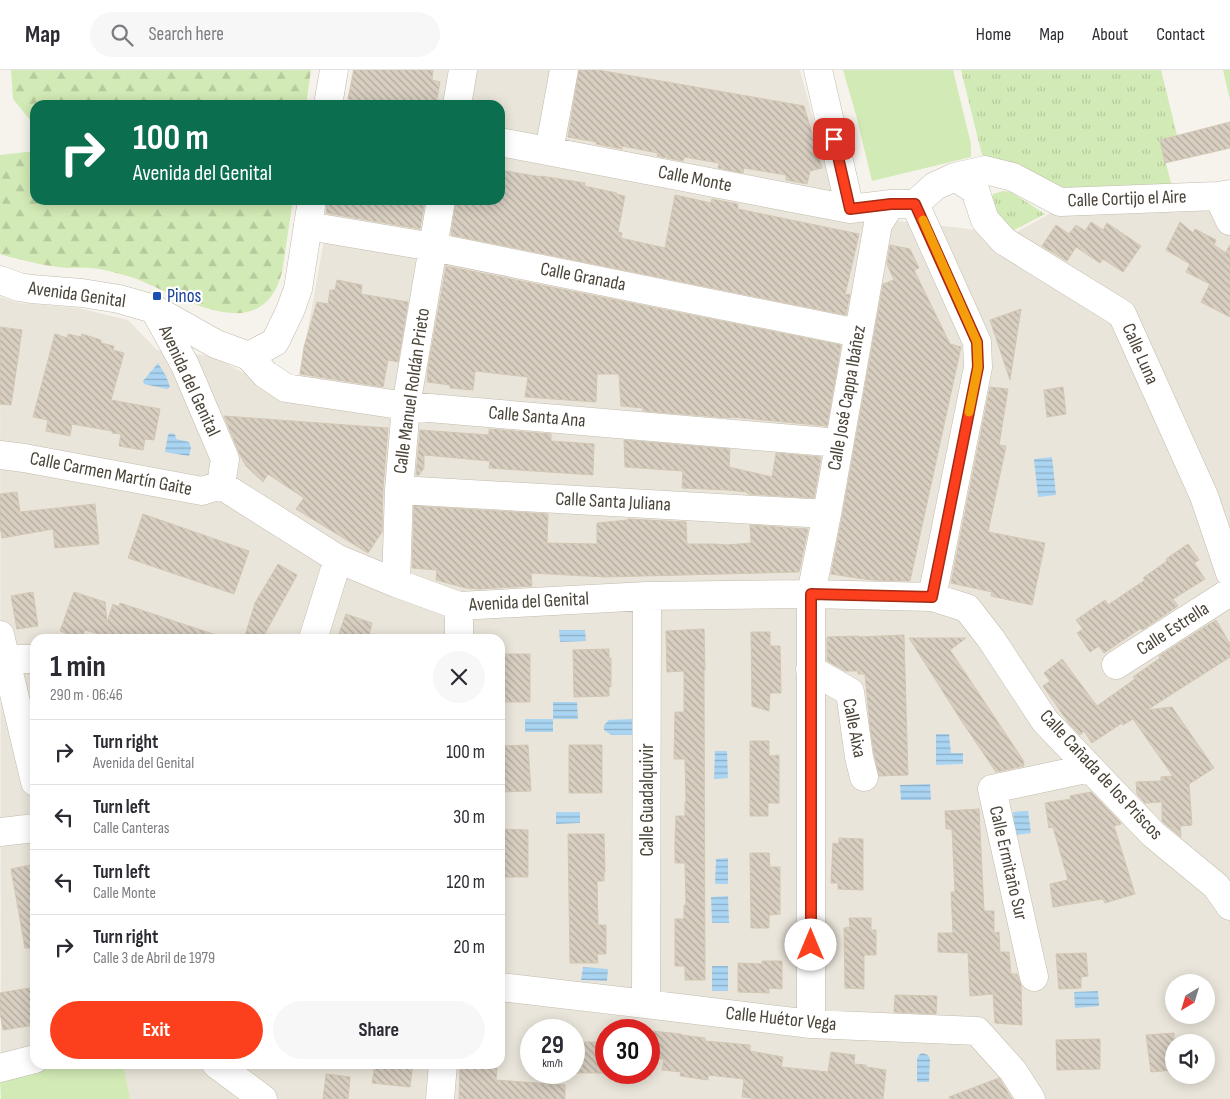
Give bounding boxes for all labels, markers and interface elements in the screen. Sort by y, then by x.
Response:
search box [90,12,440,57]
text: Map [25,20,60,49]
icon: search [108,21,136,49]
text: Search here [148,23,224,46]
text: Home [976,24,1011,45]
text: Map [1039,24,1064,45]
text: About [1092,24,1128,45]
text: Contact [1156,24,1205,45]
text: 100 m [133,117,209,160]
pin [813,118,855,160]
icon: right [50,120,115,185]
icon: arrive [820,125,848,153]
text: Avenida del Genital [133,160,272,187]
street label: Calle Monte [656,161,734,197]
street label: Calle Cortijo el Aire [1067,185,1187,213]
street label: Calle Granada [538,257,628,297]
street label: Avenida Genital [26,277,127,313]
place label: Pinos [167,285,202,308]
marker: Pinos [151,290,163,302]
street label: Calle Manuel Roldán Prieto [389,307,435,475]
street label: Calle Luna [1116,320,1164,388]
street label: Avenida del Genital [153,321,225,440]
street label: Calle José Cappa Ibáñez [823,323,871,472]
street label: Calle Santa Ana [487,401,587,433]
street label: Calle Carmen Martín Gaite [28,447,194,501]
street label: Calle Santa Juliana [555,487,671,517]
street label: Avenida del Genital [467,587,590,617]
street label: Calle Estrella [1133,597,1213,661]
text: 1 min [50,649,106,685]
button: close [433,651,485,703]
text: 290 m · 06:46 [50,686,123,705]
street label: Calle Aixa [837,696,871,760]
street label: Calle Cañada de los Priscos [1035,705,1167,845]
text: Turn right [93,731,158,754]
icon: right [50,738,78,766]
text: 100 m [446,741,485,764]
street label: Calle Guadalquivir [636,743,659,857]
text: Avenida del Genital [93,754,194,773]
text: Turn left [93,796,150,819]
icon: left [50,803,78,831]
street label: Calle Ermitaño Sur [984,804,1032,923]
text: 30 m [453,806,485,829]
text: Calle Canteras [93,819,170,838]
text: Turn left [93,861,150,884]
icon: left [50,868,78,896]
text: 120 m [447,871,485,894]
text: Calle Monte [93,884,156,903]
position arrow [784,918,836,970]
text: Turn right [93,926,158,949]
icon: right [50,933,78,961]
text: 20 m [453,936,485,959]
text: Calle 3 de Abril de 1979 [93,949,215,968]
north arrow [1165,974,1215,1024]
map controls [1165,974,1215,1084]
button: Exit [50,1001,263,1059]
button: Share [273,1001,485,1059]
street label: Calle Huétor Vega [724,1002,838,1036]
speed limit sign: 30 [595,1019,660,1084]
text: 29 [541,1030,564,1061]
button: sound [1165,1034,1215,1084]
text: km/h [542,1056,563,1071]

